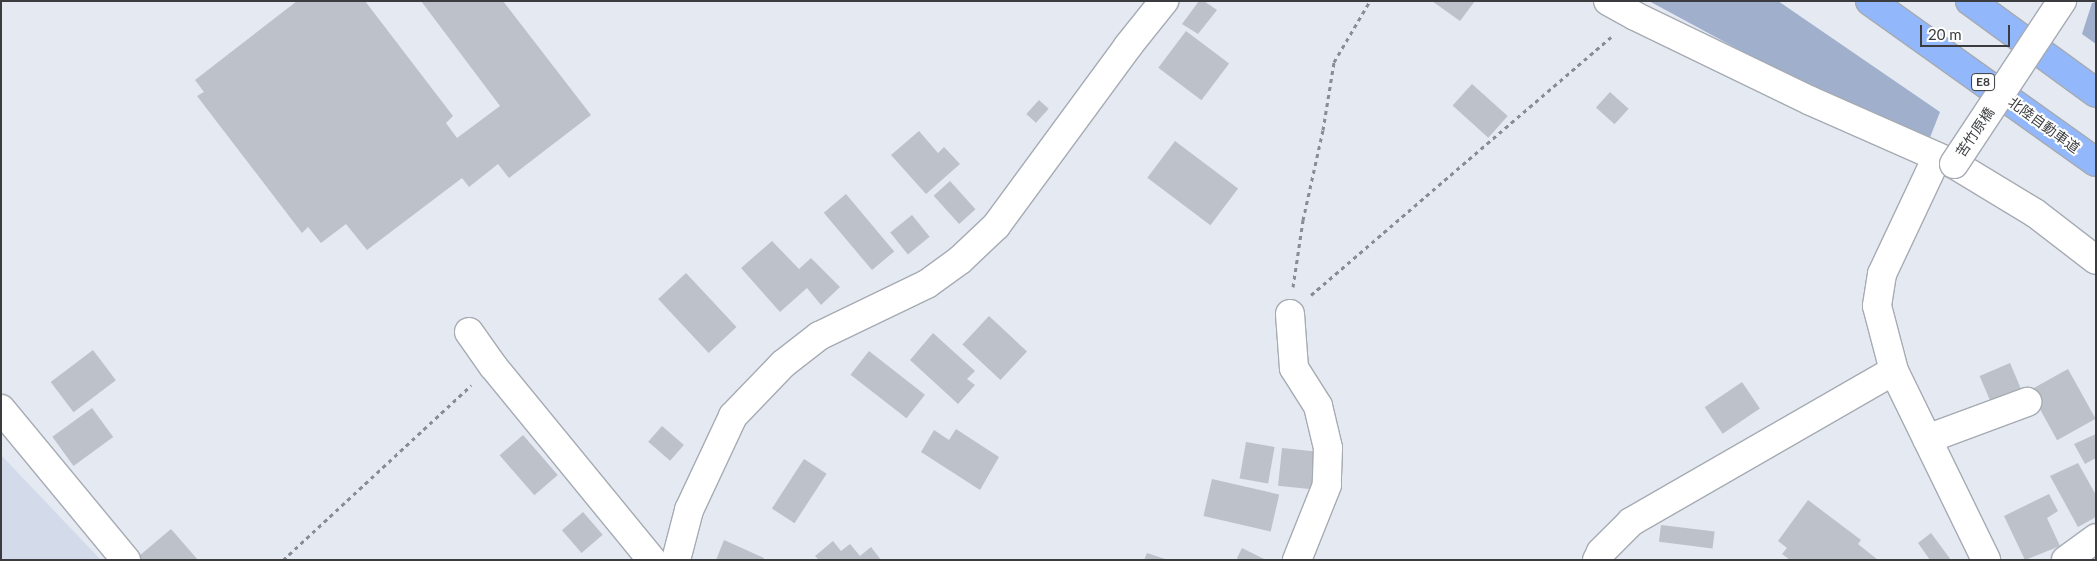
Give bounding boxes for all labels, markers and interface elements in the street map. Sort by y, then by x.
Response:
scale bar [1922,15,2012,47]
text: 20 m [1928,25,1962,43]
road number: E8 [1970,72,1996,91]
street label: 北陸自動車道 [2005,94,2083,156]
street label: 苦竹原橋 [1952,104,1998,160]

